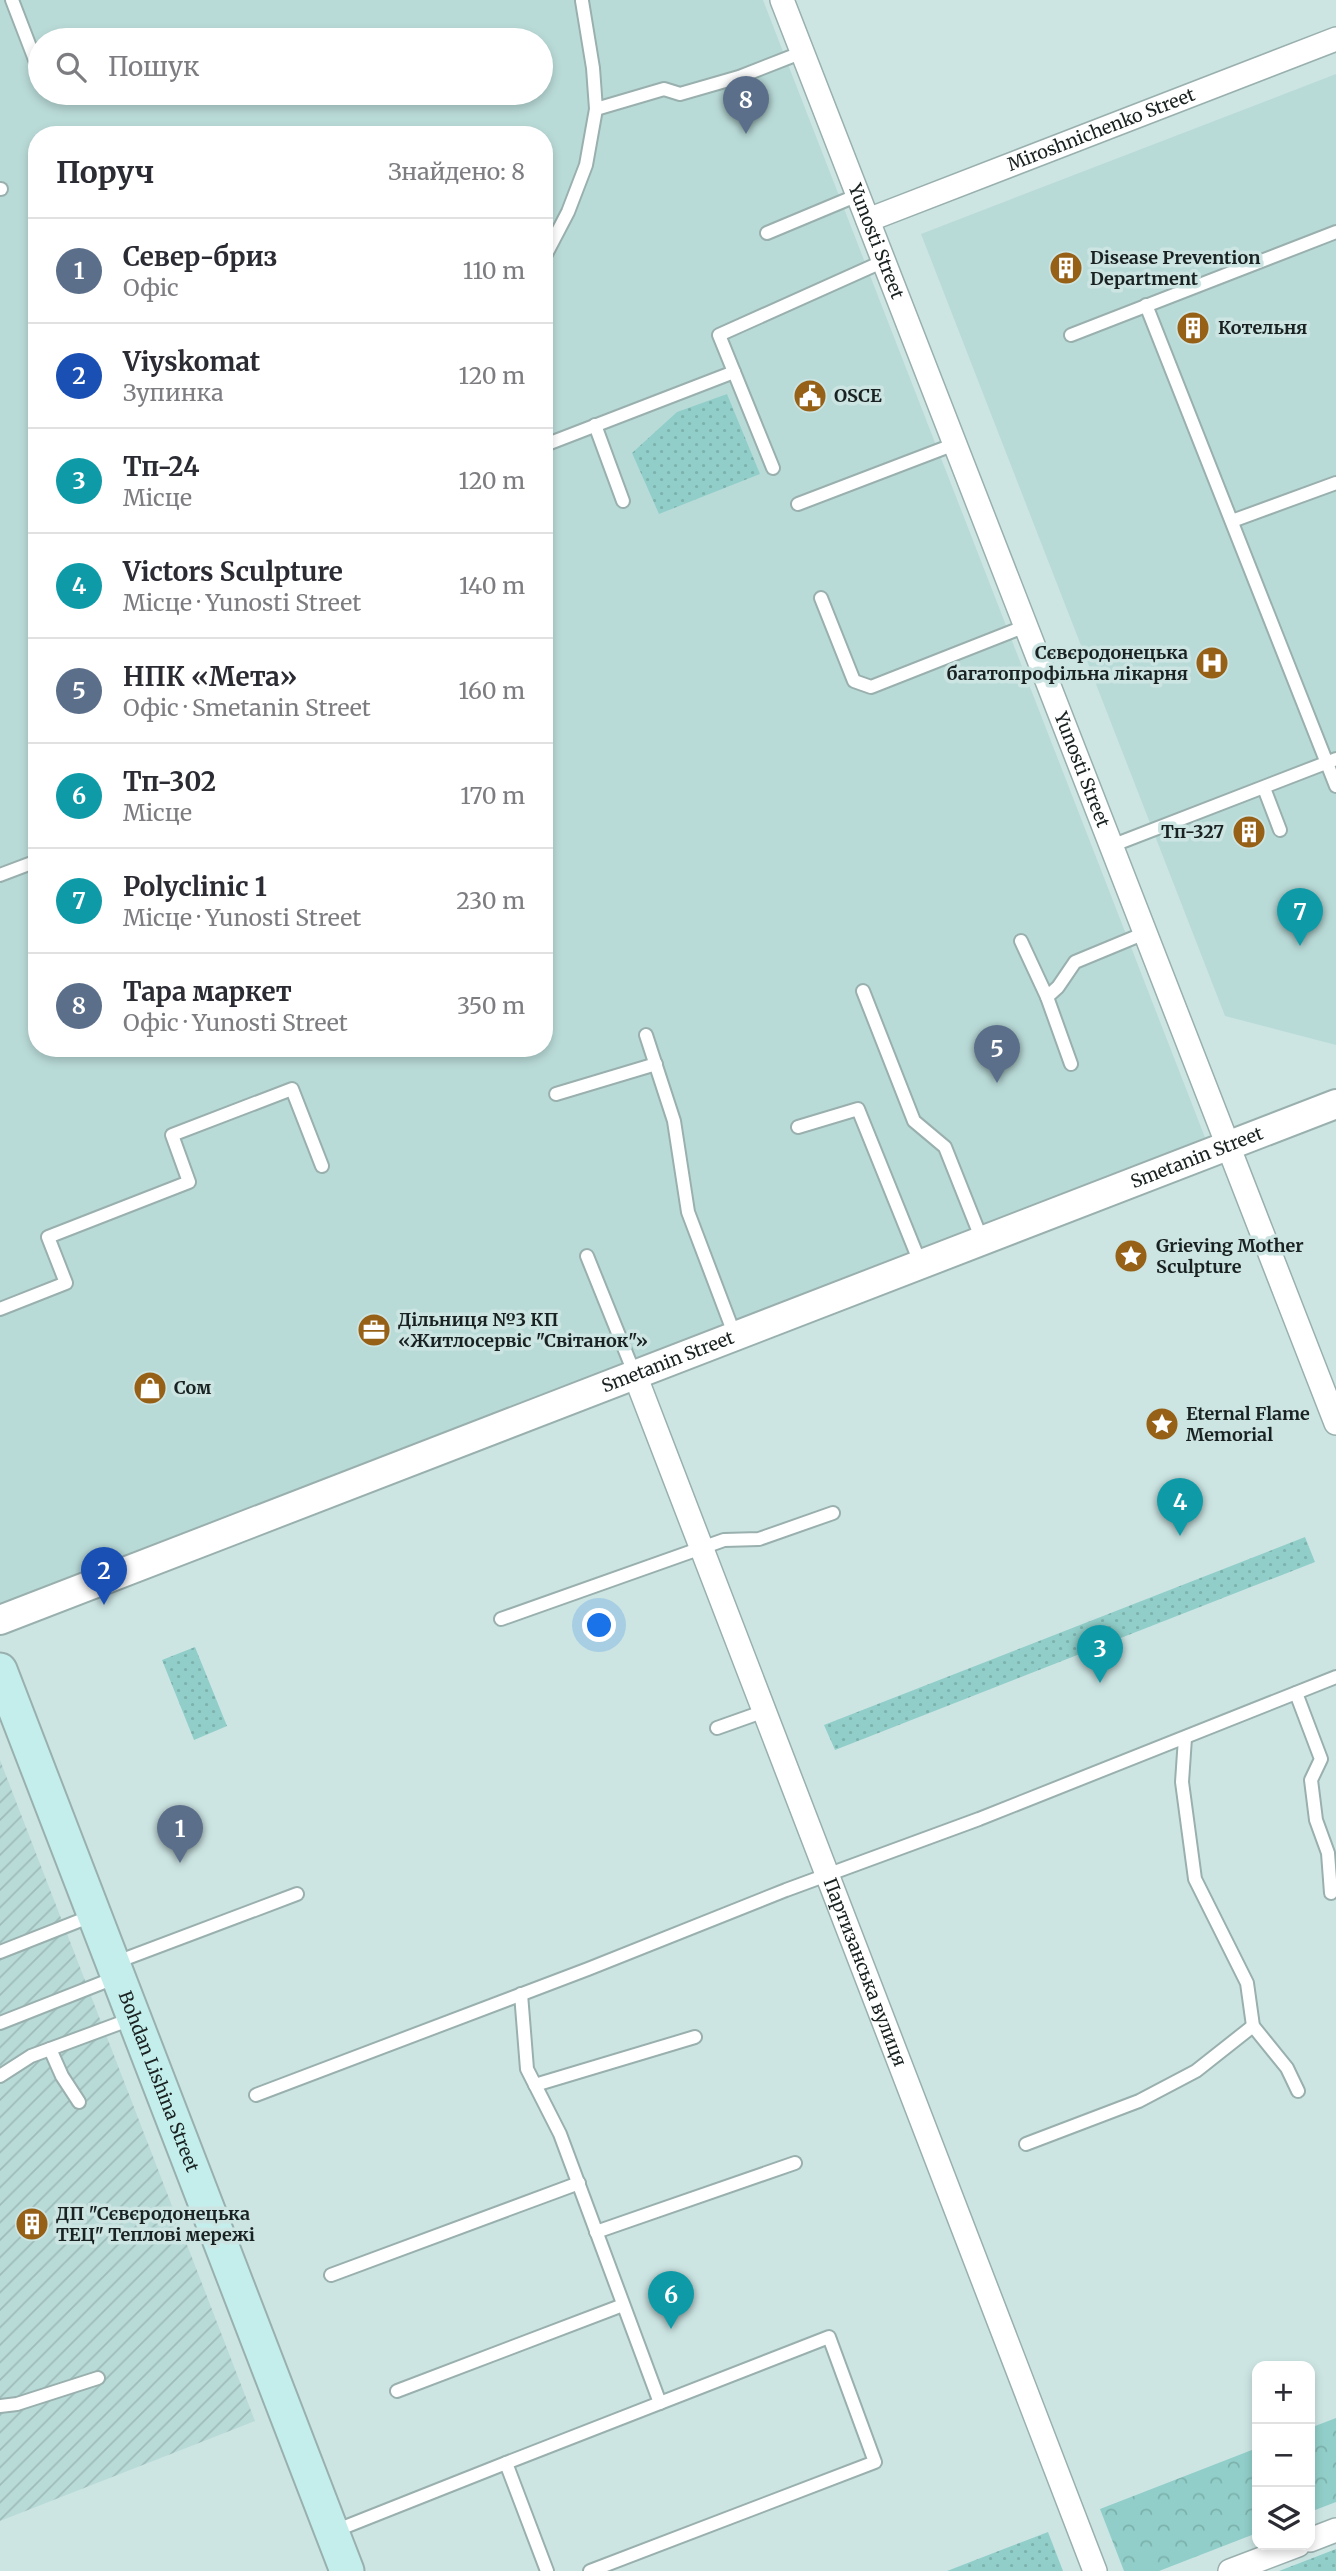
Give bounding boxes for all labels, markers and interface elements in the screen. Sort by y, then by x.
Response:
search box [28,28,553,105]
icon: search [52,48,90,86]
text: Пошук [108,50,200,83]
pin: 8 [723,76,769,134]
street label: Miroshnichenko Street [1004,83,1198,176]
text: Поруч [56,153,154,191]
text: Знайдено: 8 [388,157,525,186]
street label: Yunosti Street [843,179,909,302]
text: Север-бриз [123,240,277,273]
place label: Disease Prevention Department [1090,246,1260,290]
building icon: Disease Prevention Department [1047,249,1085,287]
text: 1 [74,256,84,285]
text: 110 m [463,256,525,285]
text: Офіс [123,273,179,302]
building icon: Котельня [1174,309,1212,347]
place label: Котельня [1218,316,1307,339]
text: Viyskomat [123,345,260,378]
text: 2 [72,361,86,390]
text: 120 m [459,361,525,390]
public building icon: OSCE [791,377,829,415]
text: Зупинка [123,378,223,407]
place label: OSCE [834,384,882,407]
text: Тп-24 [123,450,200,483]
text: 3 [72,466,86,495]
text: 120 m [459,466,525,495]
text: Місце [123,483,192,512]
text: Victors Sculpture [123,555,343,588]
text: 4 [72,571,86,600]
text: 140 m [459,571,525,600]
text: Місце · Yunosti Street [123,588,361,617]
place label: Сєвєродонецька багатопрофільна лікарня [947,641,1188,685]
hospital icon: Сєвєродонецька багатопрофільна лікарня [1193,644,1231,682]
text: НПК «Мета» [123,660,297,693]
text: 5 [72,676,86,705]
text: 160 m [459,676,525,705]
text: Офіс · Smetanin Street [123,693,371,722]
street label: Yunosti Street [1049,708,1115,831]
text: Тп-302 [123,765,216,798]
text: 6 [72,781,86,810]
text: 170 m [460,781,525,810]
text: Місце [123,798,192,827]
building icon: Тп-327 [1230,813,1268,851]
place label: Тп-327 [1161,820,1224,843]
text: Polyclinic 1 [123,870,267,903]
text: 7 [72,886,86,915]
text: 230 m [456,886,525,915]
pin: 7 [1277,888,1323,946]
text: Місце · Yunosti Street [123,903,361,932]
text: Тара маркет [123,975,292,1008]
text: 8 [72,991,86,1020]
text: 350 m [457,991,525,1020]
text: Офіс · Yunosti Street [123,1008,348,1037]
pin: 5 [974,1025,1020,1083]
street label: Smetanin Street [1127,1121,1266,1193]
place label: Grieving Mother Sculpture [1156,1234,1304,1278]
place icon: Grieving Mother Sculpture [1112,1237,1150,1275]
place label: Дільниця №3 КП «Житлосервіс "Світанок"» [398,1308,648,1352]
office icon: Дільниця №3 КП «Житлосервіс "Світанок"» [355,1311,393,1349]
street label: Smetanin Street [598,1326,737,1398]
shop icon: Сом [131,1369,169,1407]
place label: Сом [174,1376,211,1399]
place label: Eternal Flame Memorial [1186,1402,1310,1446]
place icon: Eternal Flame Memorial [1143,1405,1181,1443]
pin: 4 [1157,1478,1203,1536]
pin: 2 [81,1547,127,1605]
your location [582,1608,616,1642]
pin: 3 [1077,1625,1123,1683]
pin: 1 [157,1805,203,1863]
street label: Партизанська вулиця [819,1875,912,2070]
street label: Bohdan Lishina Street [114,1988,204,2175]
place label: ДП "Сєвєродонецька ТЕЦ" Теплові мережі [56,2202,255,2246]
building icon: ДП "Сєвєродонецька ТЕЦ" Теплові мережі [13,2205,51,2243]
pin: 6 [648,2271,694,2329]
map controls [1252,2361,1315,2550]
button: + [1252,2361,1315,2424]
button: − [1252,2424,1315,2487]
button: layers [1252,2487,1315,2550]

